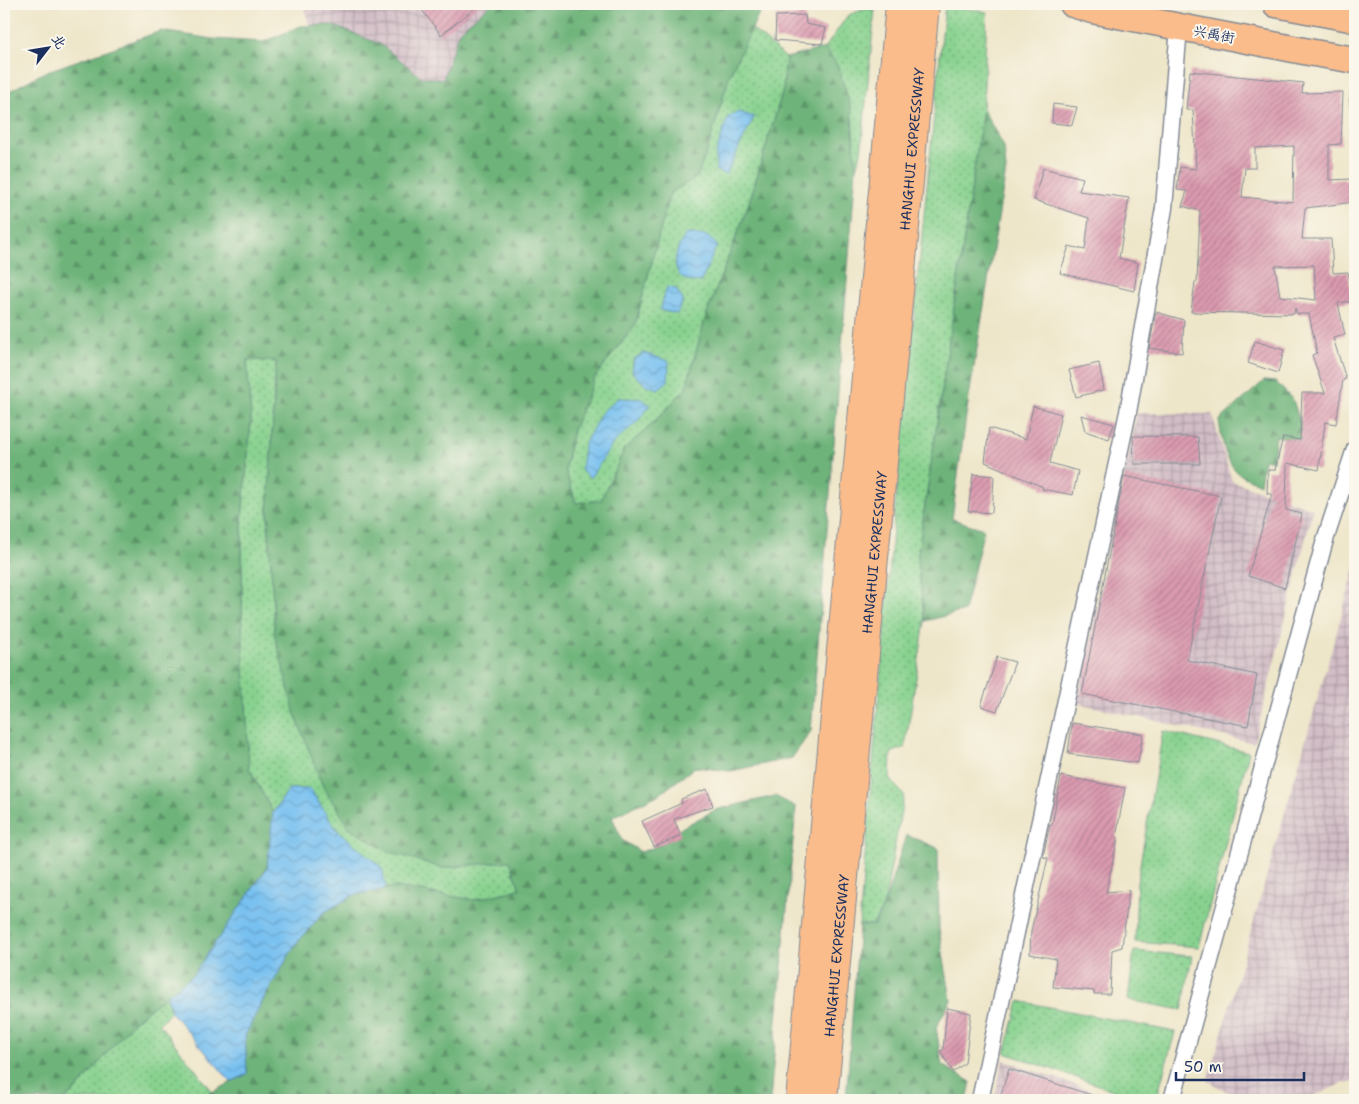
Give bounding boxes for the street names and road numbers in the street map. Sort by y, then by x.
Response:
street label: 兴禹街 [1192,21,1236,47]
street label: HANGHUI EXPRESSWAY [896,66,928,231]
street label: HANGHUI EXPRESSWAY [858,470,891,635]
street label: HANGHUI EXPRESSWAY [820,873,853,1038]

